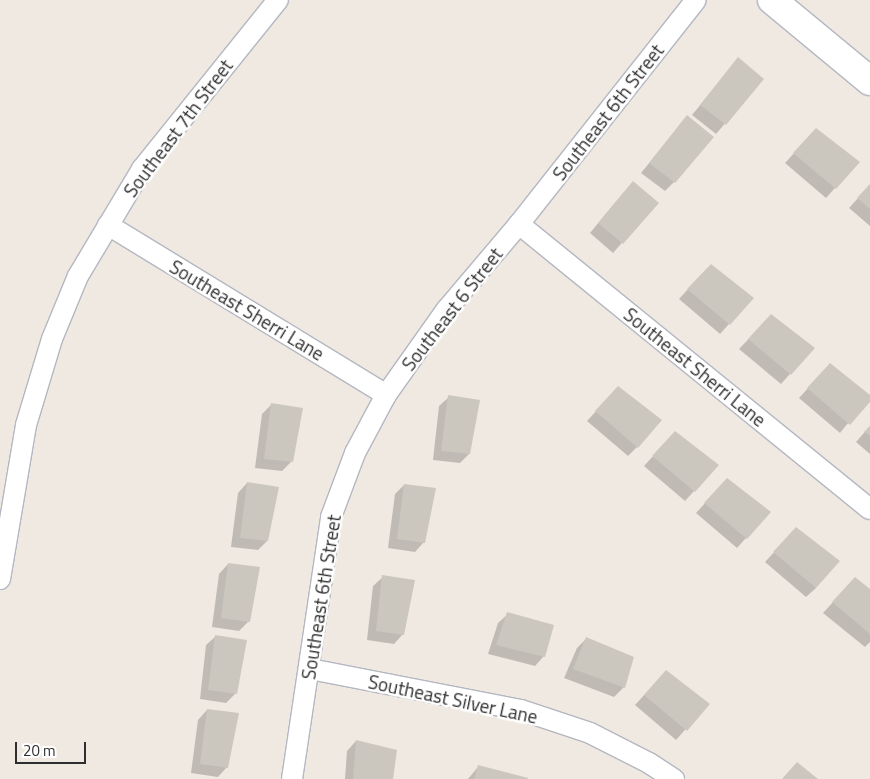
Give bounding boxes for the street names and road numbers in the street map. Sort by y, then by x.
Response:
street label: Southeast 6th Street [548,39,668,185]
street label: Southeast 7th Street [119,55,237,201]
street label: Southeast 6 Street [397,243,507,375]
street label: Southeast Sherri Lane [166,255,328,365]
street label: Southeast Sherri Lane [619,303,771,431]
street label: Southeast 6th Street [297,513,345,681]
street label: Southeast Silver Lane [366,670,540,728]

